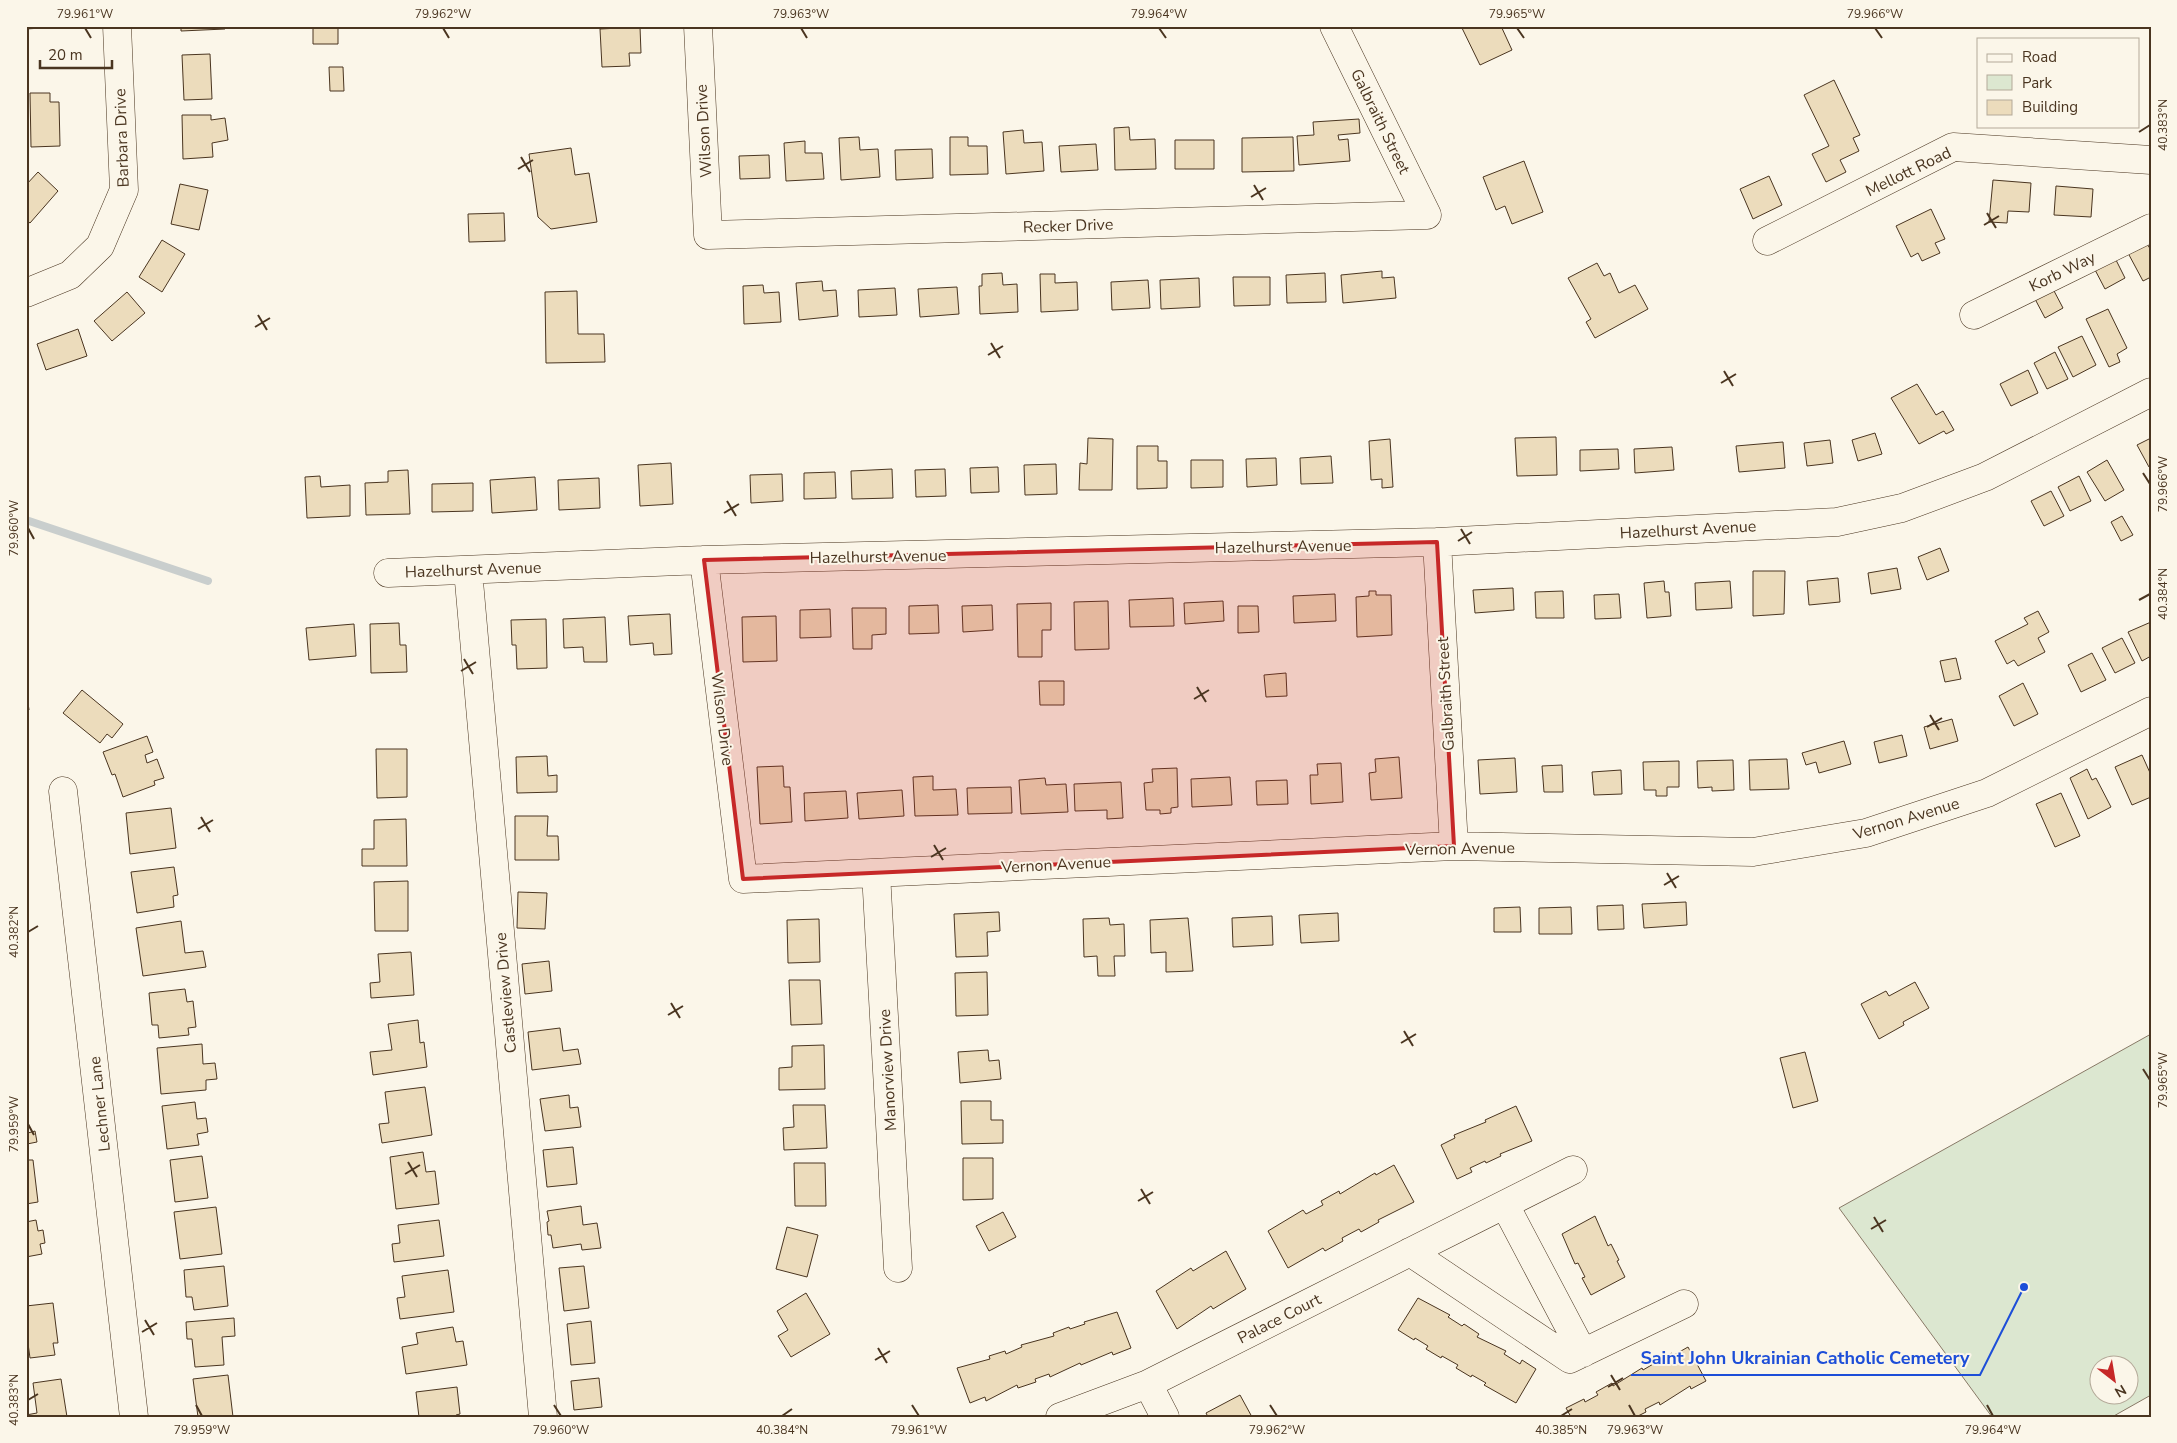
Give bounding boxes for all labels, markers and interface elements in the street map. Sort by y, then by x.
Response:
text: 79.961°W [57,6,113,22]
text: 79.962°W [415,6,471,22]
text: 79.963°W [773,6,829,22]
text: 79.964°W [1131,6,1187,22]
text: 79.965°W [1489,6,1545,22]
text: 79.966°W [1847,6,1903,22]
scale bar [40,38,112,70]
legend [1977,38,2140,128]
text: 20 m [48,45,83,65]
text: Road [2022,47,2057,67]
street label: Galbraith Street [1345,65,1415,178]
text: Park [2022,73,2052,93]
street label: Wilson Drive [691,84,717,178]
street label: Barbara Drive [109,88,135,188]
text: Building [2022,97,2078,117]
text: 40.383°N [2155,99,2171,151]
street label: Mellott Road [1862,142,1955,202]
street label: Recker Drive [1022,213,1114,239]
street label: Korb Way [2026,246,2100,297]
text: 79.966°W [2155,456,2171,512]
text: 79.960°W [6,500,22,556]
street label: Hazelhurst Avenue [1619,515,1757,545]
street label: Hazelhurst Avenue [1215,535,1352,559]
street label: Hazelhurst Avenue [810,545,947,569]
street label: Hazelhurst Avenue [404,557,542,583]
text: 40.384°N [2155,568,2171,620]
street label: Galbraith Street [1432,636,1460,752]
street label: Wilson Drive [705,671,739,767]
street label: Vernon Avenue [1850,792,1962,846]
street label: Vernon Avenue [1404,837,1515,861]
street label: Vernon Avenue [1000,851,1112,879]
text: 40.382°N [6,906,22,958]
street label: Castleview Drive [490,932,522,1054]
street label: Manorview Drive [874,1008,902,1132]
text: 79.965°W [2155,1052,2171,1108]
street label: Lechner Lane [84,1055,116,1153]
text: 79.959°W [6,1096,22,1152]
street label: Palace Court [1234,1288,1325,1349]
callout: Saint John Ukrainian Catholic Cemetery [1631,1342,1980,1375]
text: Saint John Ukrainian Catholic Cemetery [1640,1346,1970,1370]
north arrow [2090,1356,2140,1406]
text: 40.383°N [6,1374,22,1426]
text: N [2111,1380,2130,1402]
text: 79.959°W [174,1422,230,1438]
text: 79.960°W [533,1422,589,1438]
text: 40.384°N [756,1422,808,1438]
text: 79.961°W [891,1422,947,1438]
text: 79.962°W [1249,1422,1305,1438]
text: 40.385°N [1535,1422,1587,1438]
text: 79.963°W [1607,1422,1663,1438]
text: 79.964°W [1965,1422,2021,1438]

